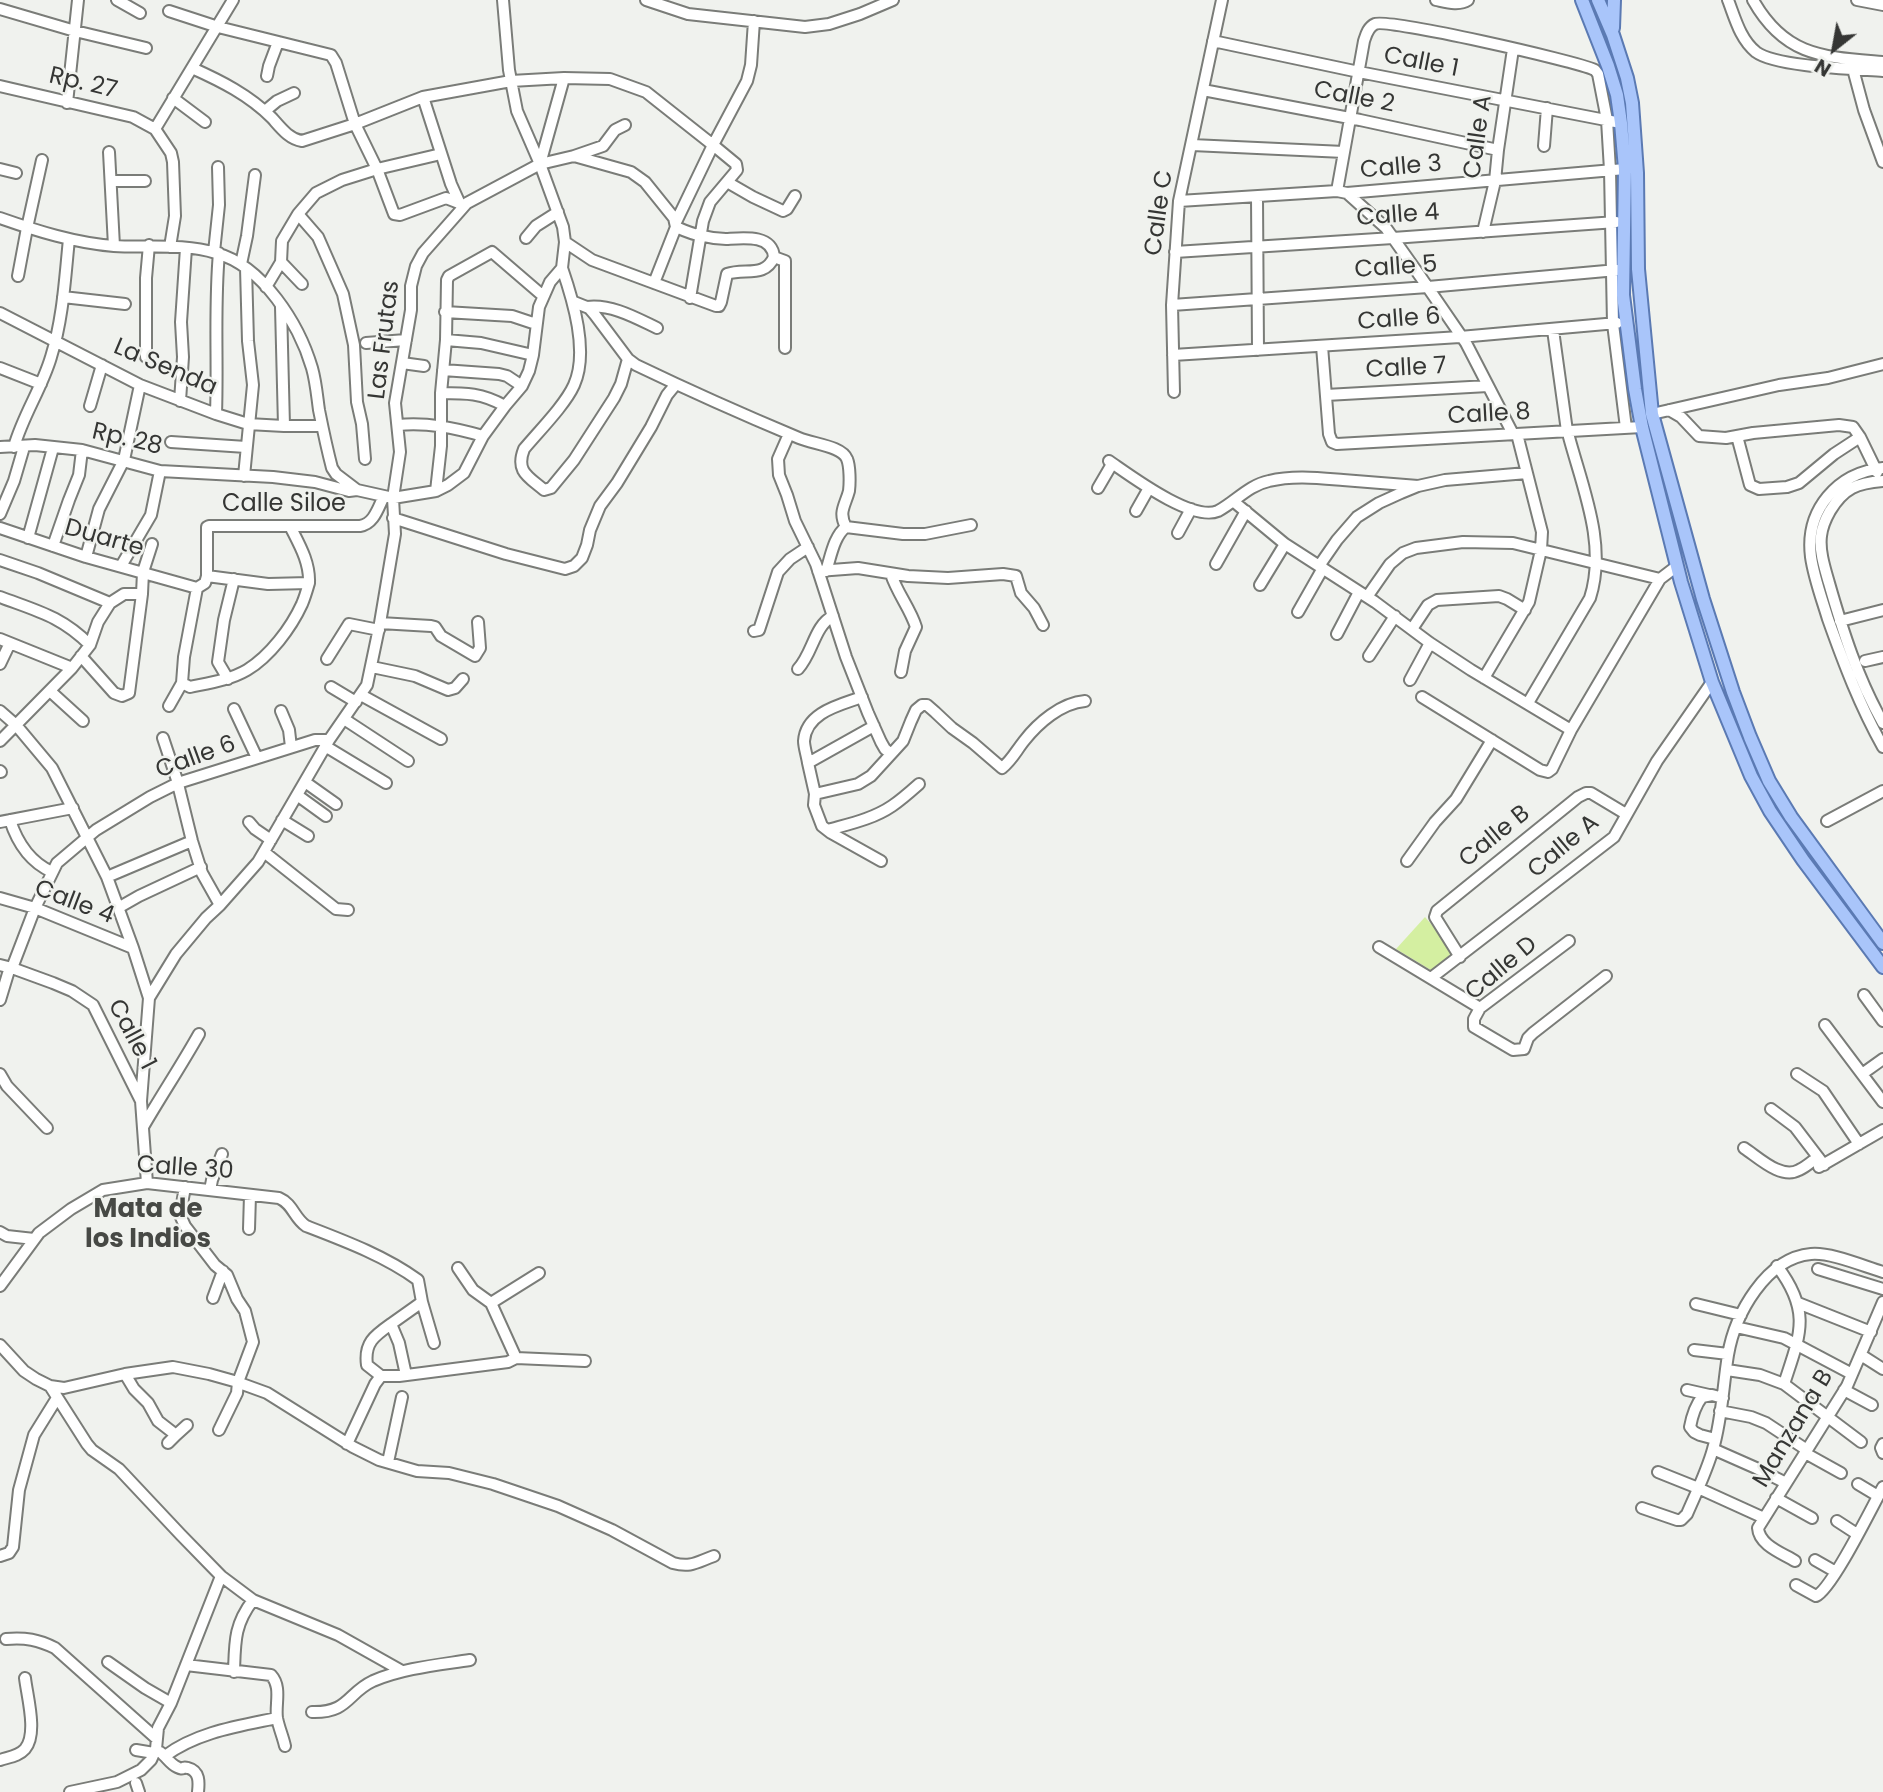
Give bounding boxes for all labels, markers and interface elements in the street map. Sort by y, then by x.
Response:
north arrow [1799,14,1869,84]
street label: Calle 1 [1381,42,1461,84]
text: N [1810,52,1836,83]
street label: Rp. 27 [46,62,120,106]
street label: Calle 2 [1311,76,1397,120]
street label: Calle A [1459,93,1499,181]
street label: Calle 3 [1359,150,1443,186]
street label: Calle C [1140,168,1180,258]
street label: Calle 4 [1356,199,1440,233]
street label: Calle 5 [1354,251,1438,285]
street label: Las Frutas [363,279,407,401]
street label: Calle 6 [1357,303,1441,337]
street label: La Senda [109,333,221,403]
street label: Calle 7 [1365,353,1447,385]
street label: Calle 8 [1447,398,1531,432]
street label: Rp. 28 [89,418,165,462]
street label: Calle Siloe [222,491,346,519]
street label: Duarte [61,514,147,564]
street label: Calle 6 [152,730,240,786]
street label: Calle B [1454,800,1536,874]
street label: Calle A [1523,809,1605,885]
street label: Calle 4 [30,875,118,931]
street label: Calle D [1460,931,1544,1007]
street label: Calle 1 [101,995,161,1075]
street label: Calle 30 [136,1151,234,1187]
district label: Mata de los Indios [85,1194,211,1256]
street label: Manzana B [1748,1365,1840,1493]

